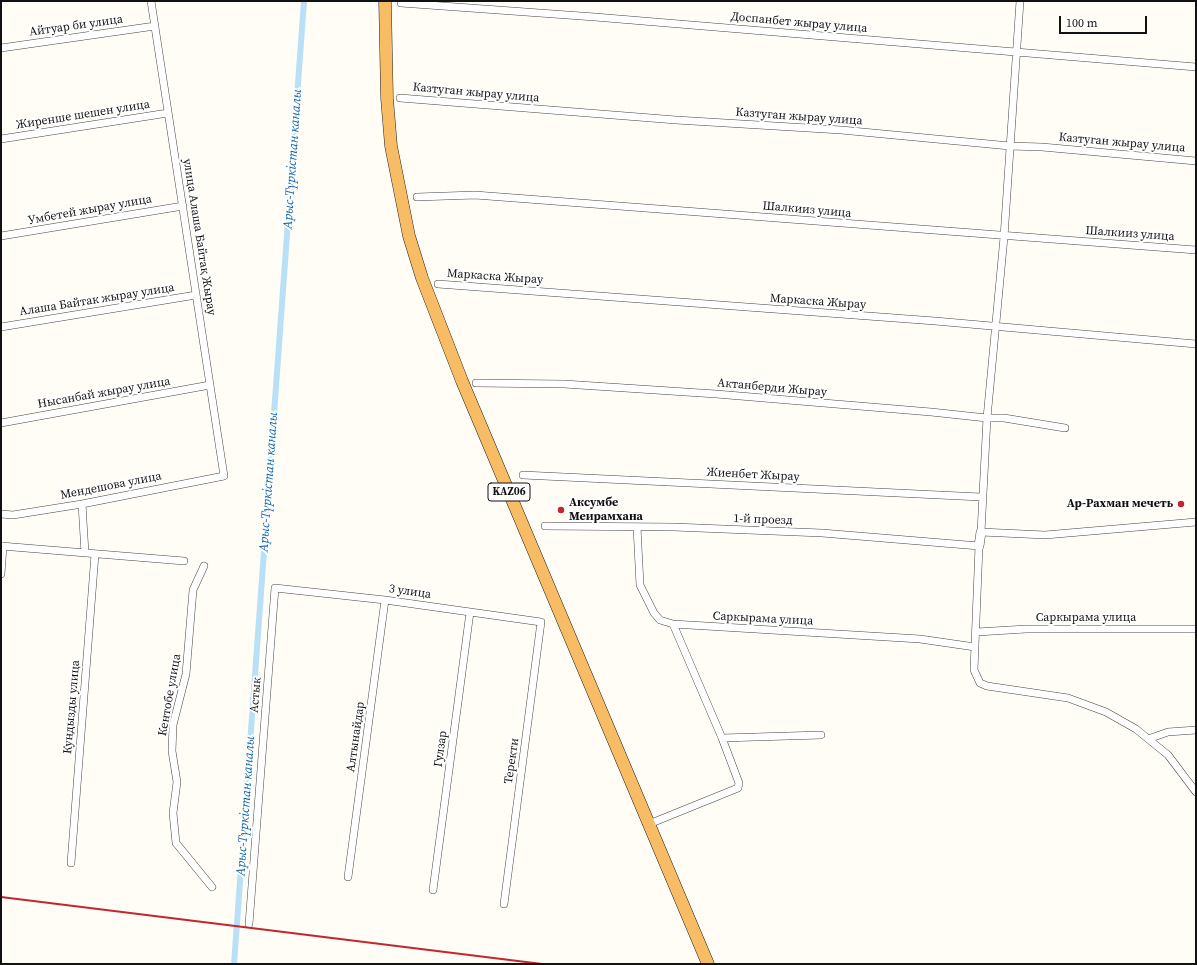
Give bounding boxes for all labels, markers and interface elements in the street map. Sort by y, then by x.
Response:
scale bar [1061,8,1149,34]
street label: Доспанбет жырау улица [730,10,868,36]
street label: Айтуар би улица [28,12,124,40]
text: 100 m [1066,15,1098,31]
street label: Казтуган жырау улица [412,80,540,106]
water label: Арыс-Түркістан каналы [280,89,306,229]
street label: Жиренше шешен улица [15,97,151,133]
street label: Казтуган жырау улица [735,105,863,129]
street label: Казтуган жырау улица [1058,130,1186,156]
street label: улица Алаша Байтақ Жырау [179,158,219,316]
street label: Умбетей жырау улица [27,192,153,228]
street label: Шалкииз улица [762,199,852,221]
street label: Шалкииз улица [1085,224,1175,244]
street label: Маркаска Жырау [446,266,544,288]
street label: Алаша Байтак жырау улица [18,281,176,319]
street label: Маркаска Жырау [769,291,867,313]
street label: Нысанбай жырау улица [37,374,171,412]
street label: Актанберди Жырау [717,376,827,400]
water label: Арыс-Түркістан каналы [256,412,282,552]
street label: Жиенбет Жырау [706,465,800,485]
street label: Мендешова улица [59,469,163,503]
road number: KАZ06 [488,483,530,501]
place label: Аксумбе Меирамхана [569,496,643,524]
place label: Ар-Рахман мечеть [1067,497,1173,511]
marker: Ар-Рахман мечеть [1176,499,1186,509]
marker: Аксумбе Меирамхана [556,505,566,515]
street label: 1-й проезд [733,512,793,528]
street label: 3 улица [388,582,432,602]
street label: Саркырама улица [712,609,814,629]
street label: Саркырама улица [1036,611,1136,625]
street label: Кентобе улица [156,653,184,737]
street label: Кундызды улица [61,659,83,755]
street label: Астык [247,677,265,713]
street label: Алтынайдар [344,701,368,773]
street label: Гулзар [431,730,451,768]
water label: Арыс-Түркістан каналы [233,736,259,876]
street label: Теректи [502,737,522,785]

